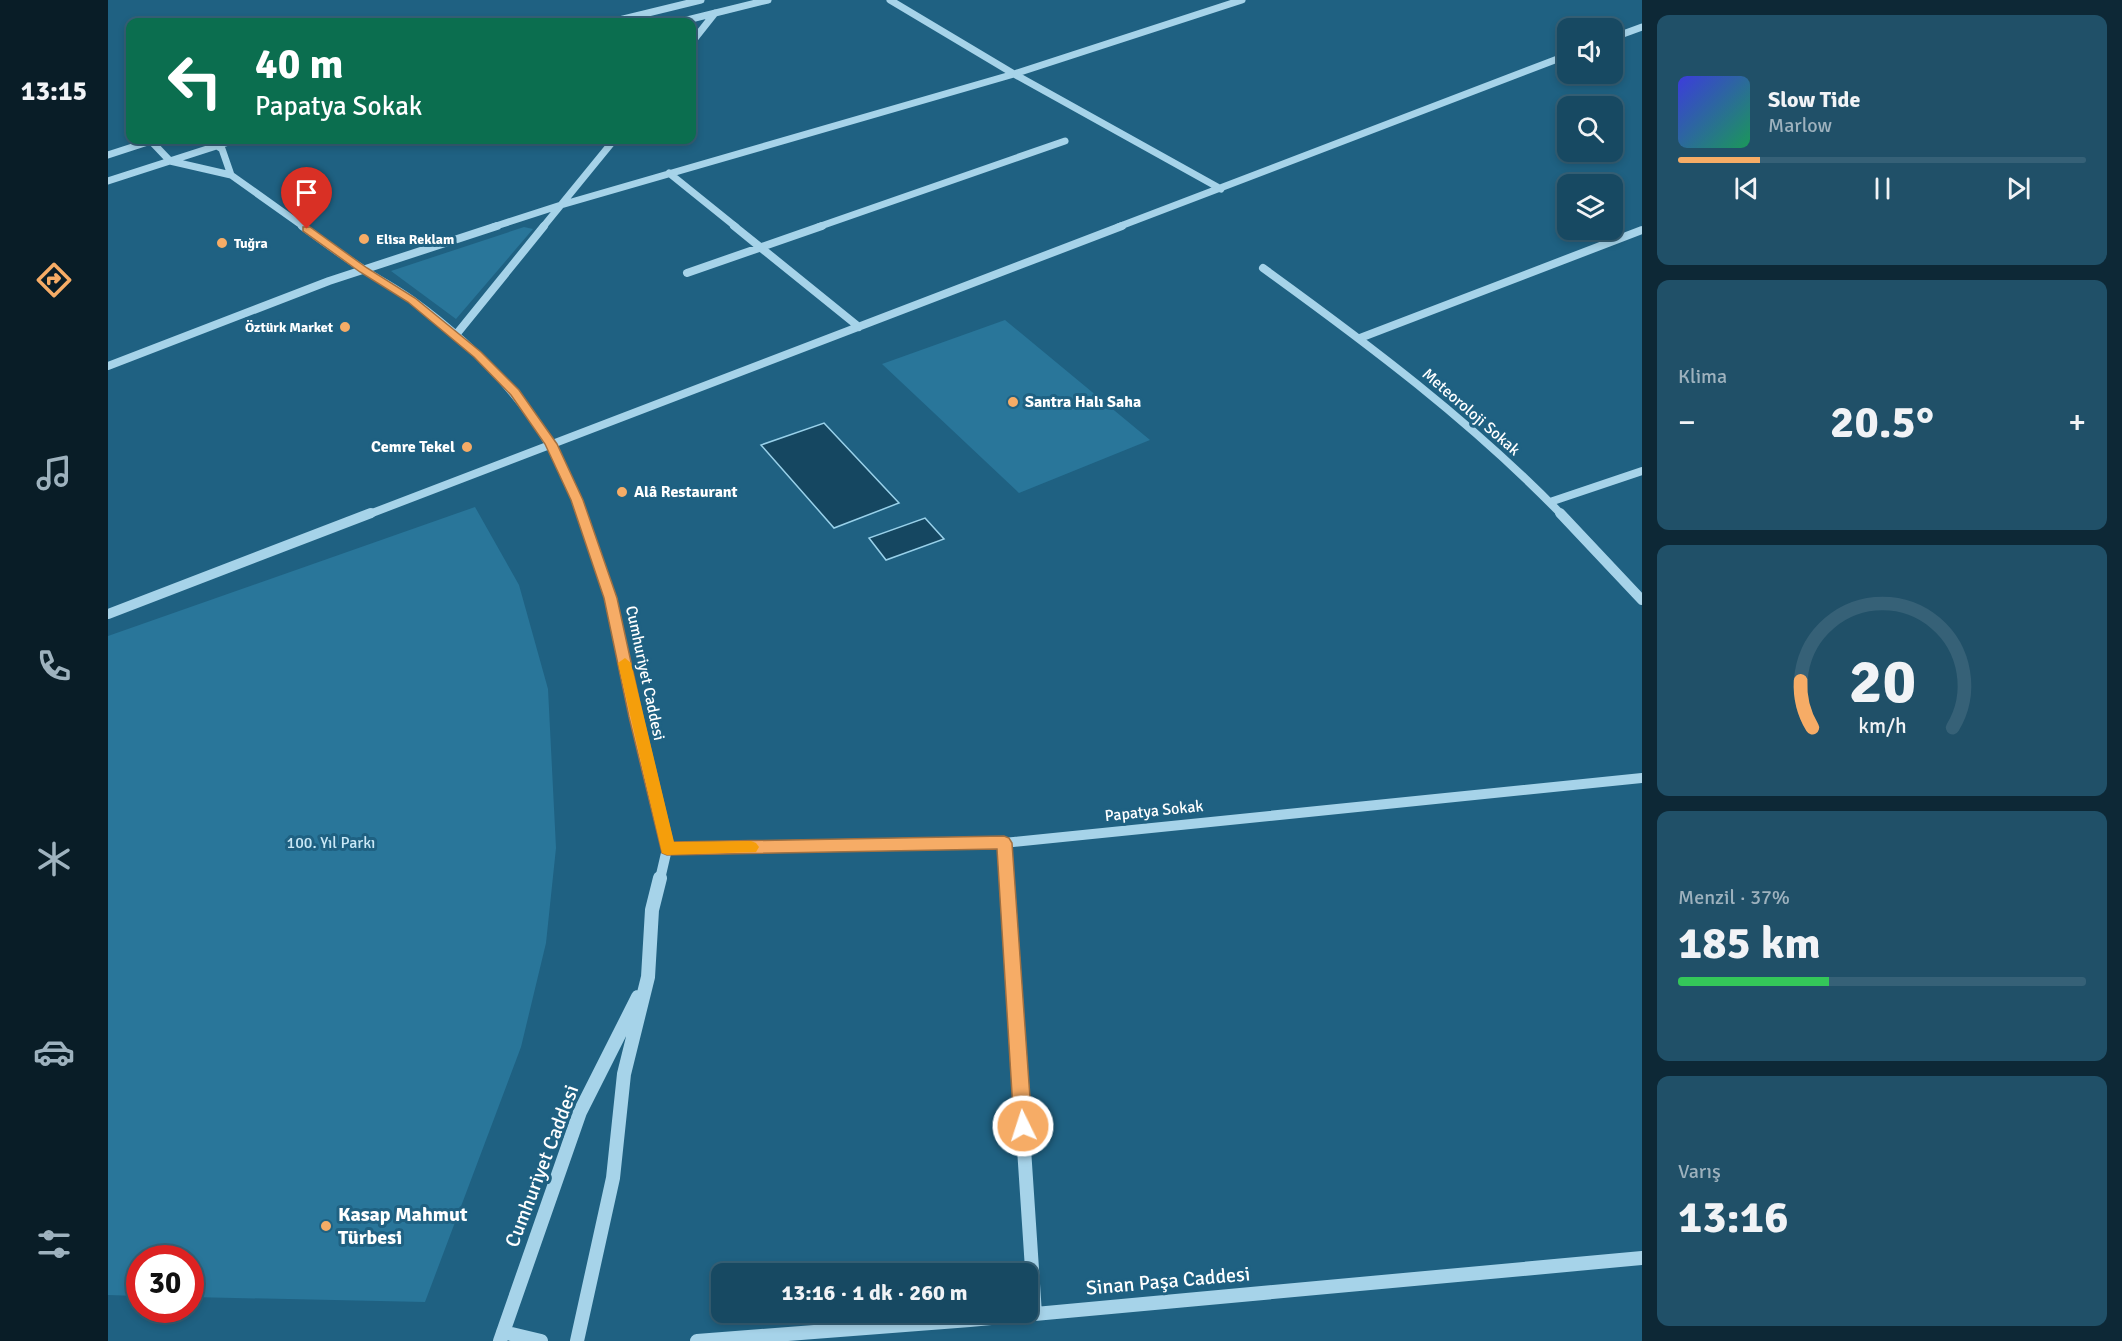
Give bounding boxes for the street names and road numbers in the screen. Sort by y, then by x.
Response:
street label: Meteoroloji Sokak [1418,364,1524,460]
street label: Cumhuriyet Caddesi [621,604,669,742]
street label: Papatya Sokak [1104,796,1204,826]
street label: Cumhuriyet Caddesi [500,1081,584,1251]
street label: Sinan Paşa Caddesi [1085,1261,1251,1301]

